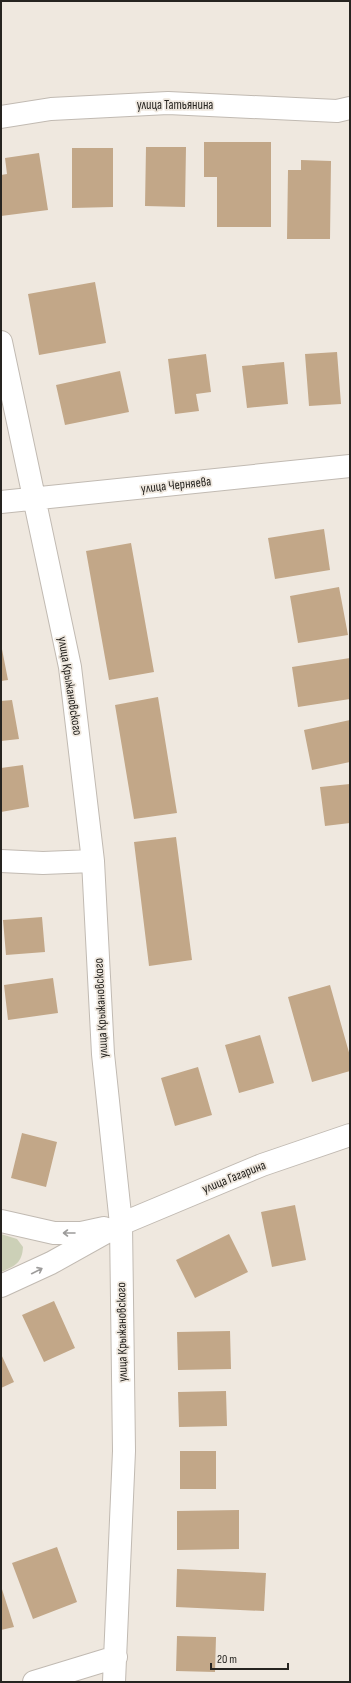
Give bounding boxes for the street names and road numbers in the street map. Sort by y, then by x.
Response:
street label: улица Татьянина [137,97,213,113]
street label: улица Черняева [140,473,212,497]
street label: улица Крыжановского [54,635,86,737]
street label: улица Крыжановского [90,958,112,1058]
street label: улица Гагарина [200,1157,268,1197]
street label: улица Крыжановского [113,1282,131,1382]

